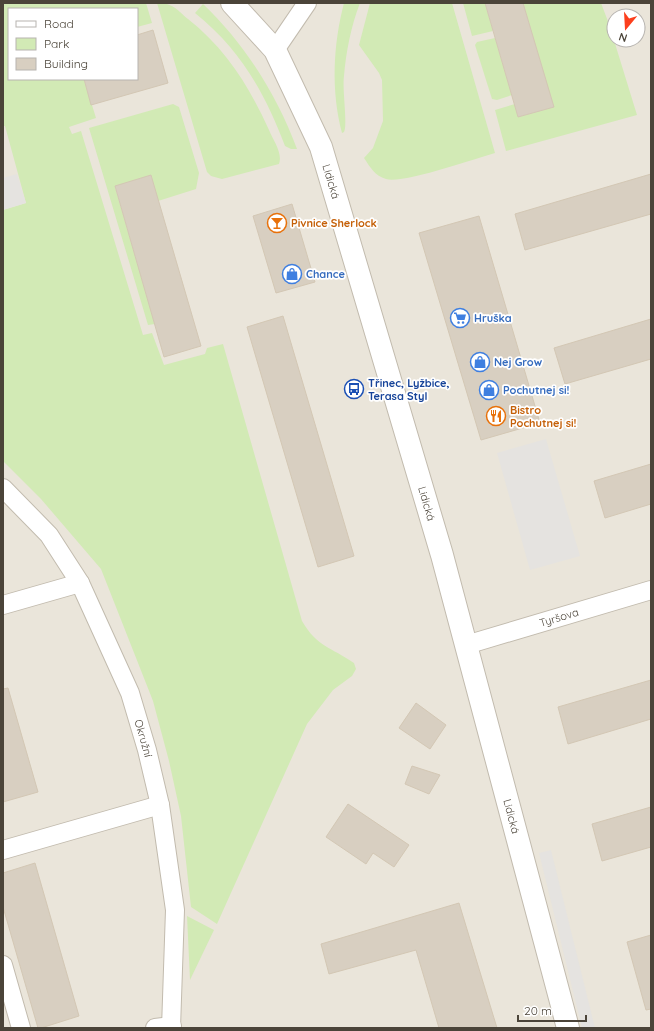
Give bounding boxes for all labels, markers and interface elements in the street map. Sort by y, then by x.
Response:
legend [8,8,138,80]
north arrow [606,8,646,48]
text: Road [44,16,74,31]
text: N [617,30,629,45]
text: Park [44,36,69,51]
text: Building [44,56,88,71]
street label: Lidická [319,162,343,200]
bar icon: Pivnice Sherlock [266,212,288,234]
place label: Pivnice Sherlock [291,216,377,230]
shop icon: Chance [281,263,303,285]
place label: Chance [306,267,346,281]
supermarket icon: Hruška [449,307,471,329]
place label: Hruška [474,311,512,325]
shop icon: Nej Grow [469,351,491,373]
place label: Nej Grow [494,355,543,369]
place label: Třinec, Lyžbice, Terasa Styl [368,376,450,403]
bus stop icon: Třinec, Lyžbice, Terasa Styl [343,378,365,400]
shop icon: Pochutnej si! [478,379,500,401]
place label: Pochutnej si! [503,383,570,397]
place label: Bistro Pochutnej si! [510,403,577,430]
restaurant icon: Bistro Pochutnej si! [485,405,507,427]
street label: Lidická [415,485,439,523]
street label: Tyršova [538,605,580,630]
street label: Okružní [131,718,156,759]
street label: Lidická [500,797,523,835]
scale bar [518,997,586,1023]
text: 20 m [524,1003,552,1018]

